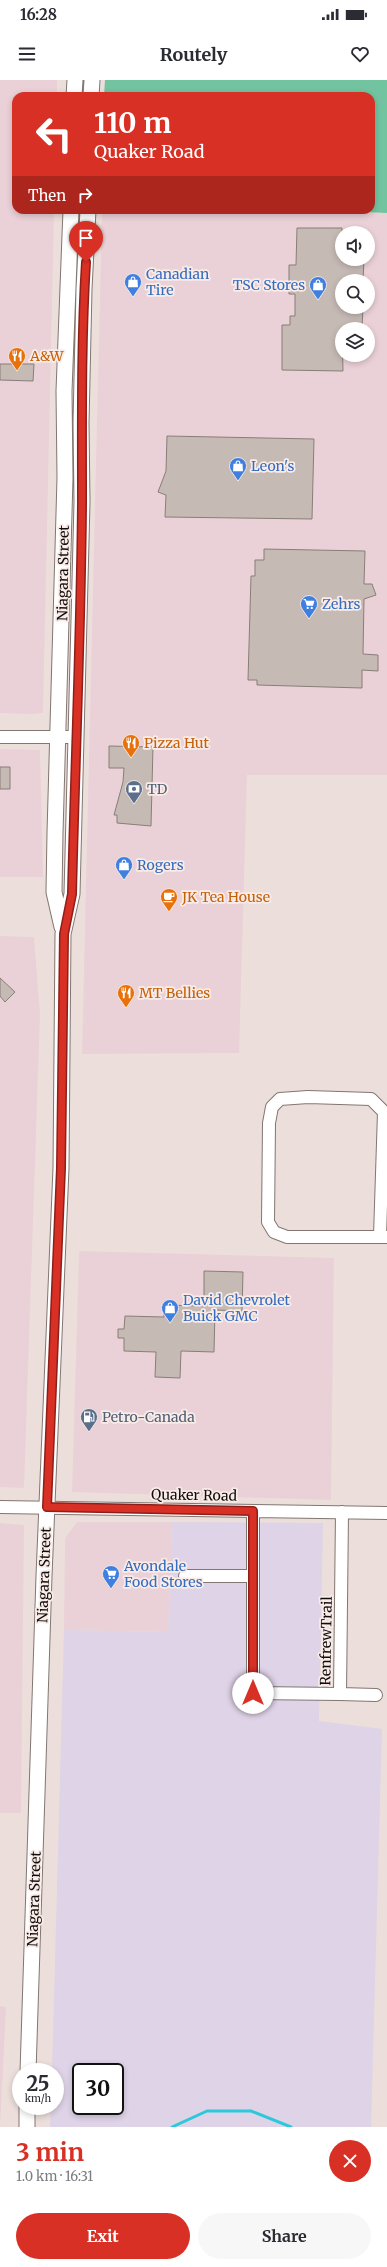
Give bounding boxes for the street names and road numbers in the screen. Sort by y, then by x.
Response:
street label: Niagara Street [53,524,73,621]
street label: Quaker Road [151,1485,238,1505]
street label: Niagara Street [33,1526,55,1623]
street label: RenfrewTrail [316,1595,336,1686]
street label: Niagara Street [23,1850,45,1947]

